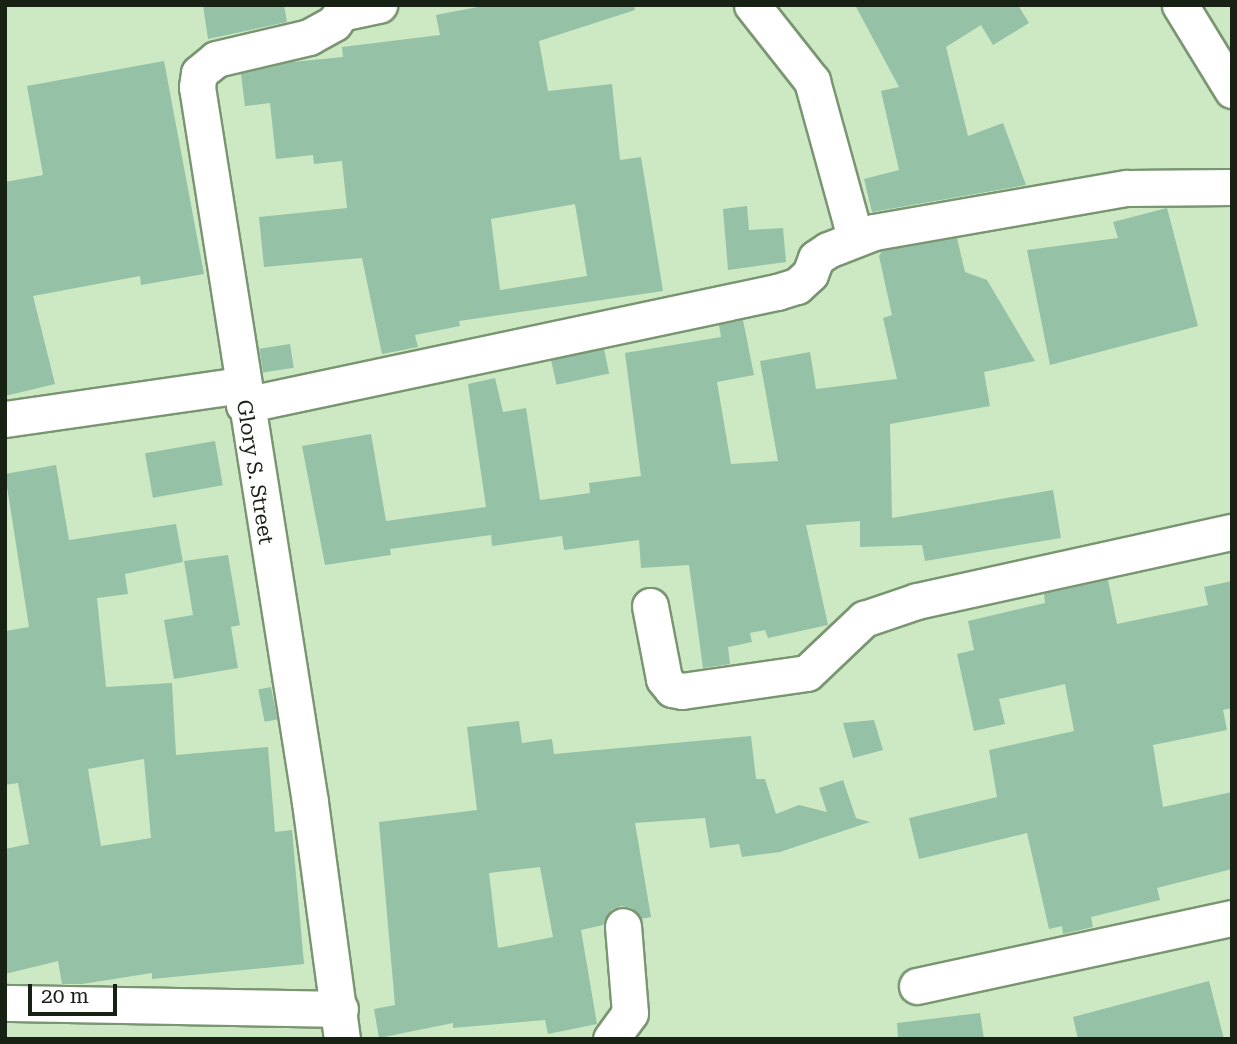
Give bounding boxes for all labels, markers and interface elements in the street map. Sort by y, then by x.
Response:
street label: Glory S. Street [231,398,279,546]
scale bar [32,970,121,1014]
text: 20 m [41,984,89,1008]

